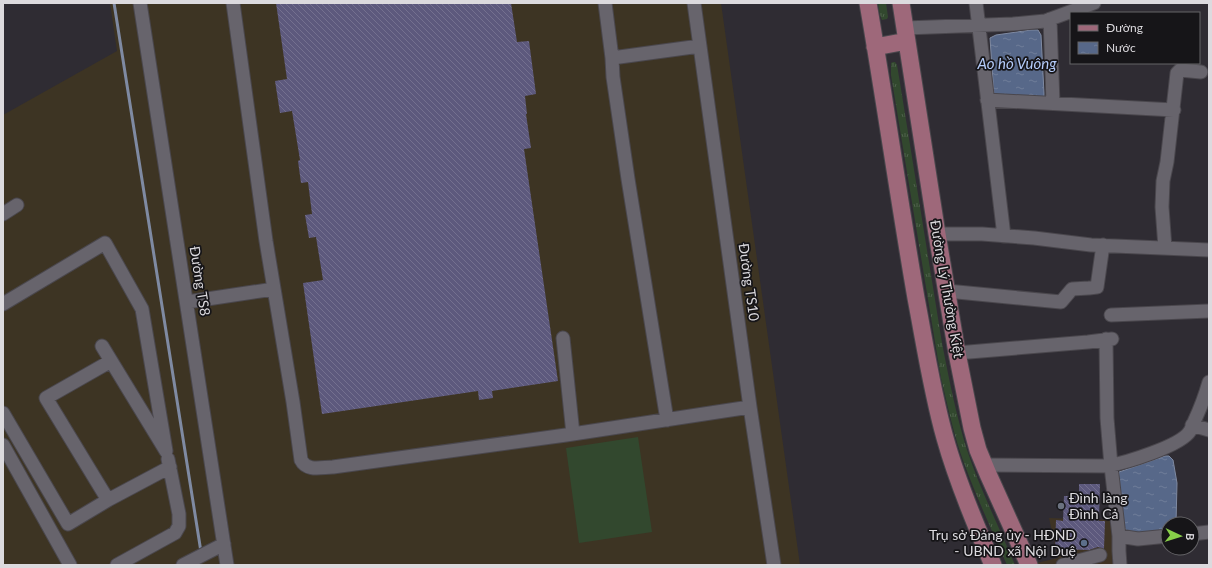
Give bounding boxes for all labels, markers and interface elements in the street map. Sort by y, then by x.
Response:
legend [1070,12,1200,64]
text: Đường [1106,20,1143,35]
text: Nước [1106,40,1136,55]
water label: Ao hồ Vuông [977,54,1057,72]
street label: Đường Lý Thường Kiệt [927,219,968,359]
street label: Đường TS10 [736,242,763,322]
street label: Đường TS8 [187,245,214,317]
place label: Đình làng Đình Cả [1069,489,1128,522]
marker: Đình làng Đình Cả [1056,501,1066,511]
north arrow [1160,516,1200,556]
place label: Trụ sở Đảng ủy - HĐND - UBND xã Nội Duệ [929,526,1076,559]
text: B [1184,533,1197,541]
marker: Trụ sở Đảng ủy - HĐND - UBND xã Nội Duệ [1079,538,1089,548]

